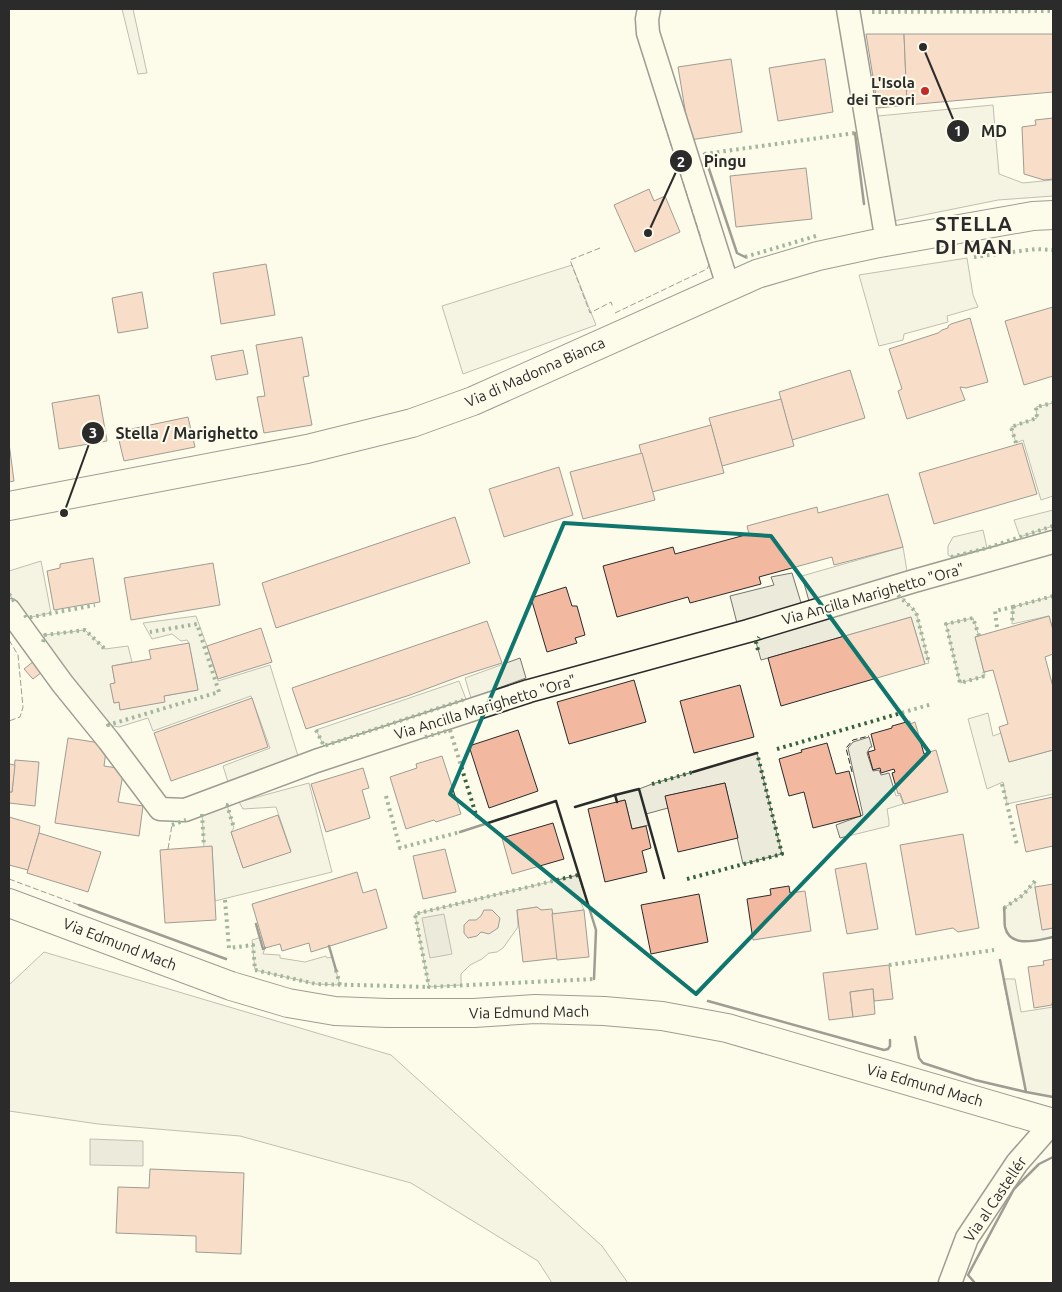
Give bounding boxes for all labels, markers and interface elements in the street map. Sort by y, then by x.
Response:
place label: L'Isola dei Tesori [847,74,915,108]
marker: L'Isola dei Tesori [919,85,931,97]
callout: MD [946,116,1016,147]
text: 1 [954,122,962,139]
text: MD [981,122,1007,140]
callout: Pingu [668,146,756,177]
text: Pingu [704,152,746,170]
text: 2 [677,153,685,170]
district label: STELLA DI MAN [935,212,1013,258]
street label: Via di Madonna Bianca [462,333,608,411]
callout: Stella / Marighetto [81,418,269,449]
text: 3 [89,424,97,441]
text: Stella / Marighetto [116,424,258,442]
street label: Via Ancilla Marighetto "Ora" [780,560,966,628]
street label: Via Ancilla Marighetto "Ora" [392,671,578,743]
street label: Via Edmund Mach [61,914,179,974]
street label: Via Edmund Mach [469,1002,589,1022]
street label: Via Edmund Mach [865,1060,985,1110]
street label: Via al Castellér [960,1153,1030,1245]

